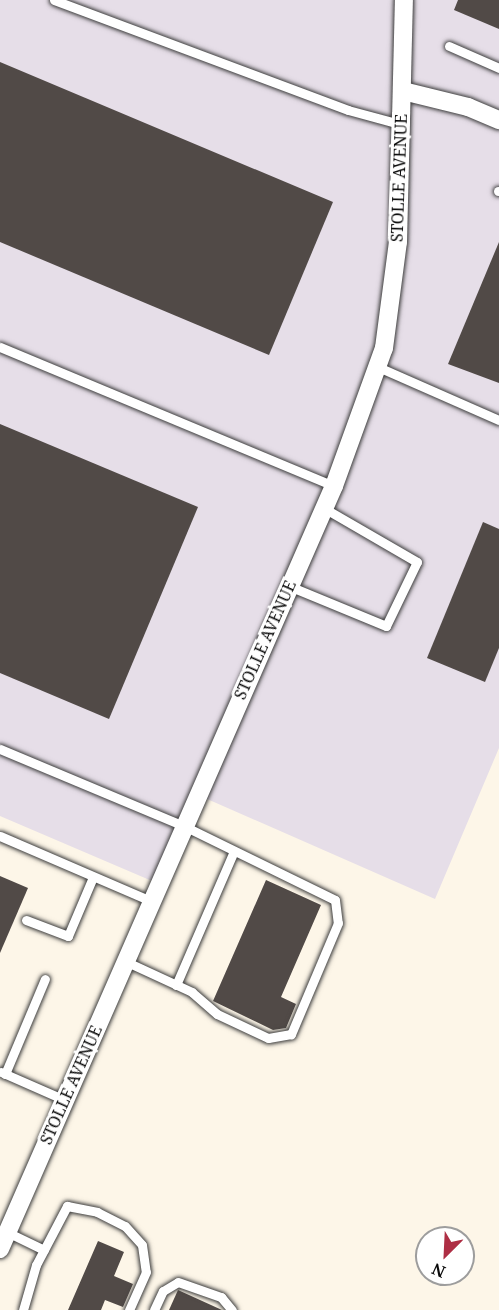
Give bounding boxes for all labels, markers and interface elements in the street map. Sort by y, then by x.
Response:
street label: STOLLE AVENUE [387,114,411,242]
street label: STOLLE AVENUE [230,578,300,702]
street label: STOLLE AVENUE [36,1023,106,1147]
north arrow [415,1226,475,1286]
text: N [428,1258,449,1283]

